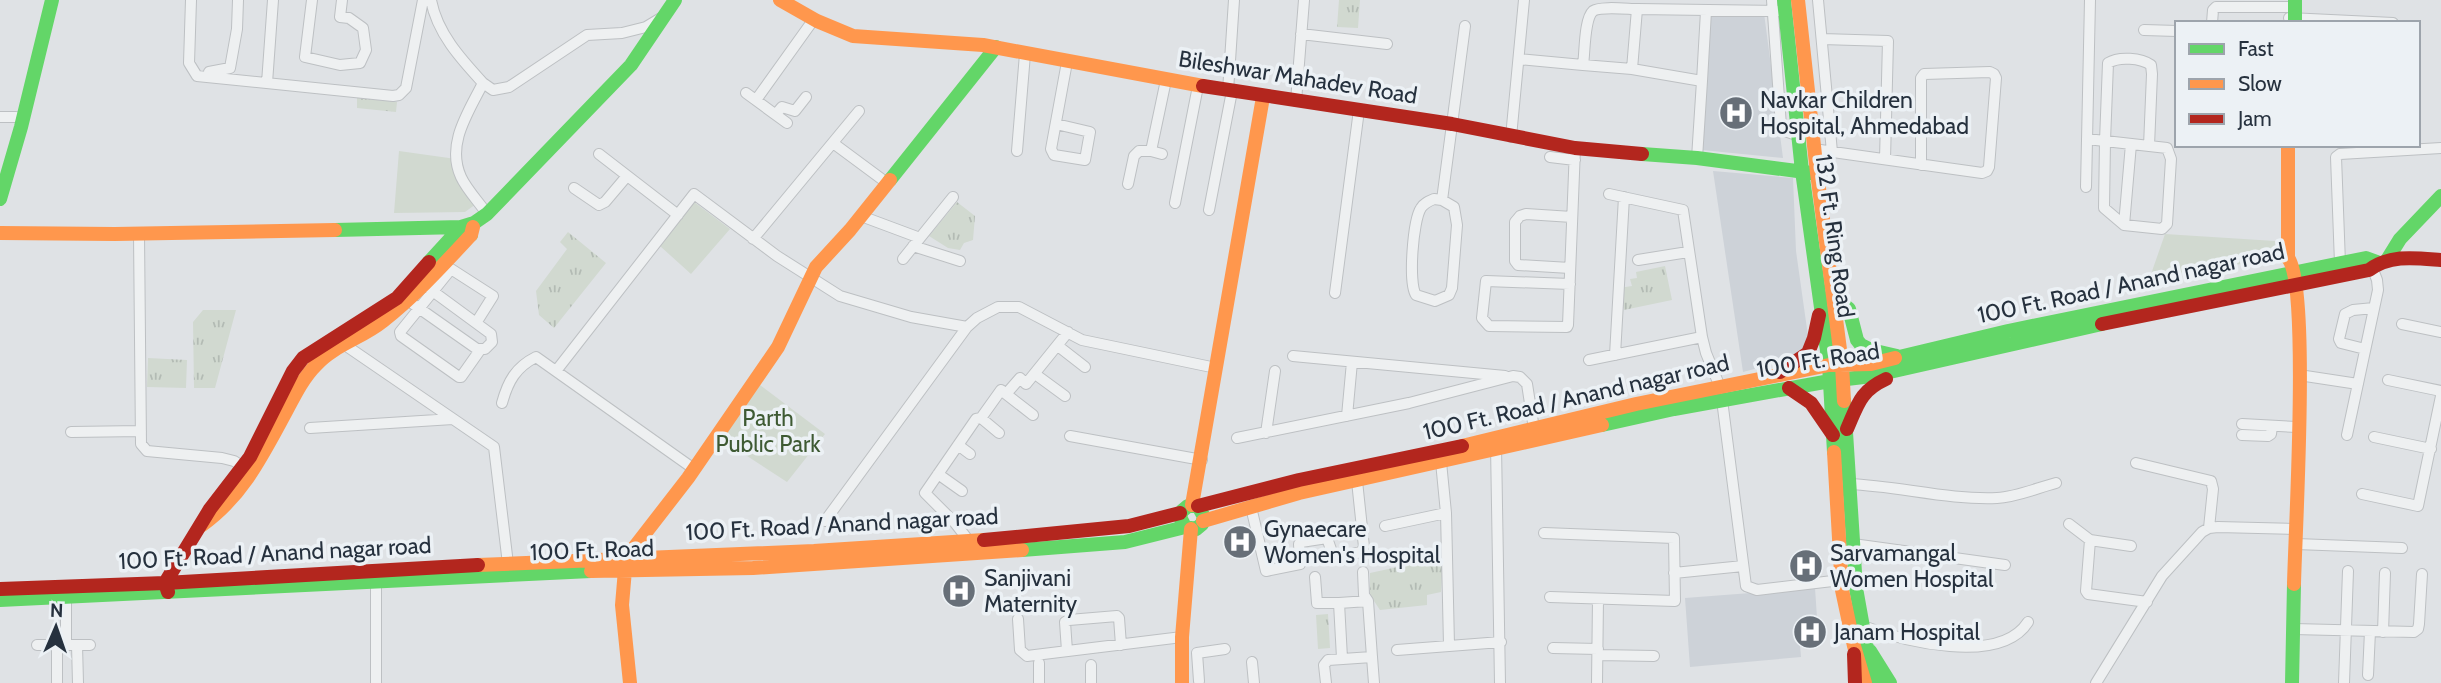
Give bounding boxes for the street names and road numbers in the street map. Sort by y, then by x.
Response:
street label: Bileshwar Mahadev Road [1177,44,1419,110]
street label: 132 Ft. Ring Road [1810,153,1860,319]
street label: 100 Ft. Road / Anand nagar road [1975,237,2287,329]
street label: 100 Ft. Road [1754,336,1882,384]
street label: 100 Ft. Road / Anand nagar road [1420,348,1732,446]
street label: 100 Ft. Road / Anand nagar road [685,502,999,546]
street label: 100 Ft. Road / Anand nagar road [118,531,432,575]
street label: 100 Ft. Road [529,534,655,566]

